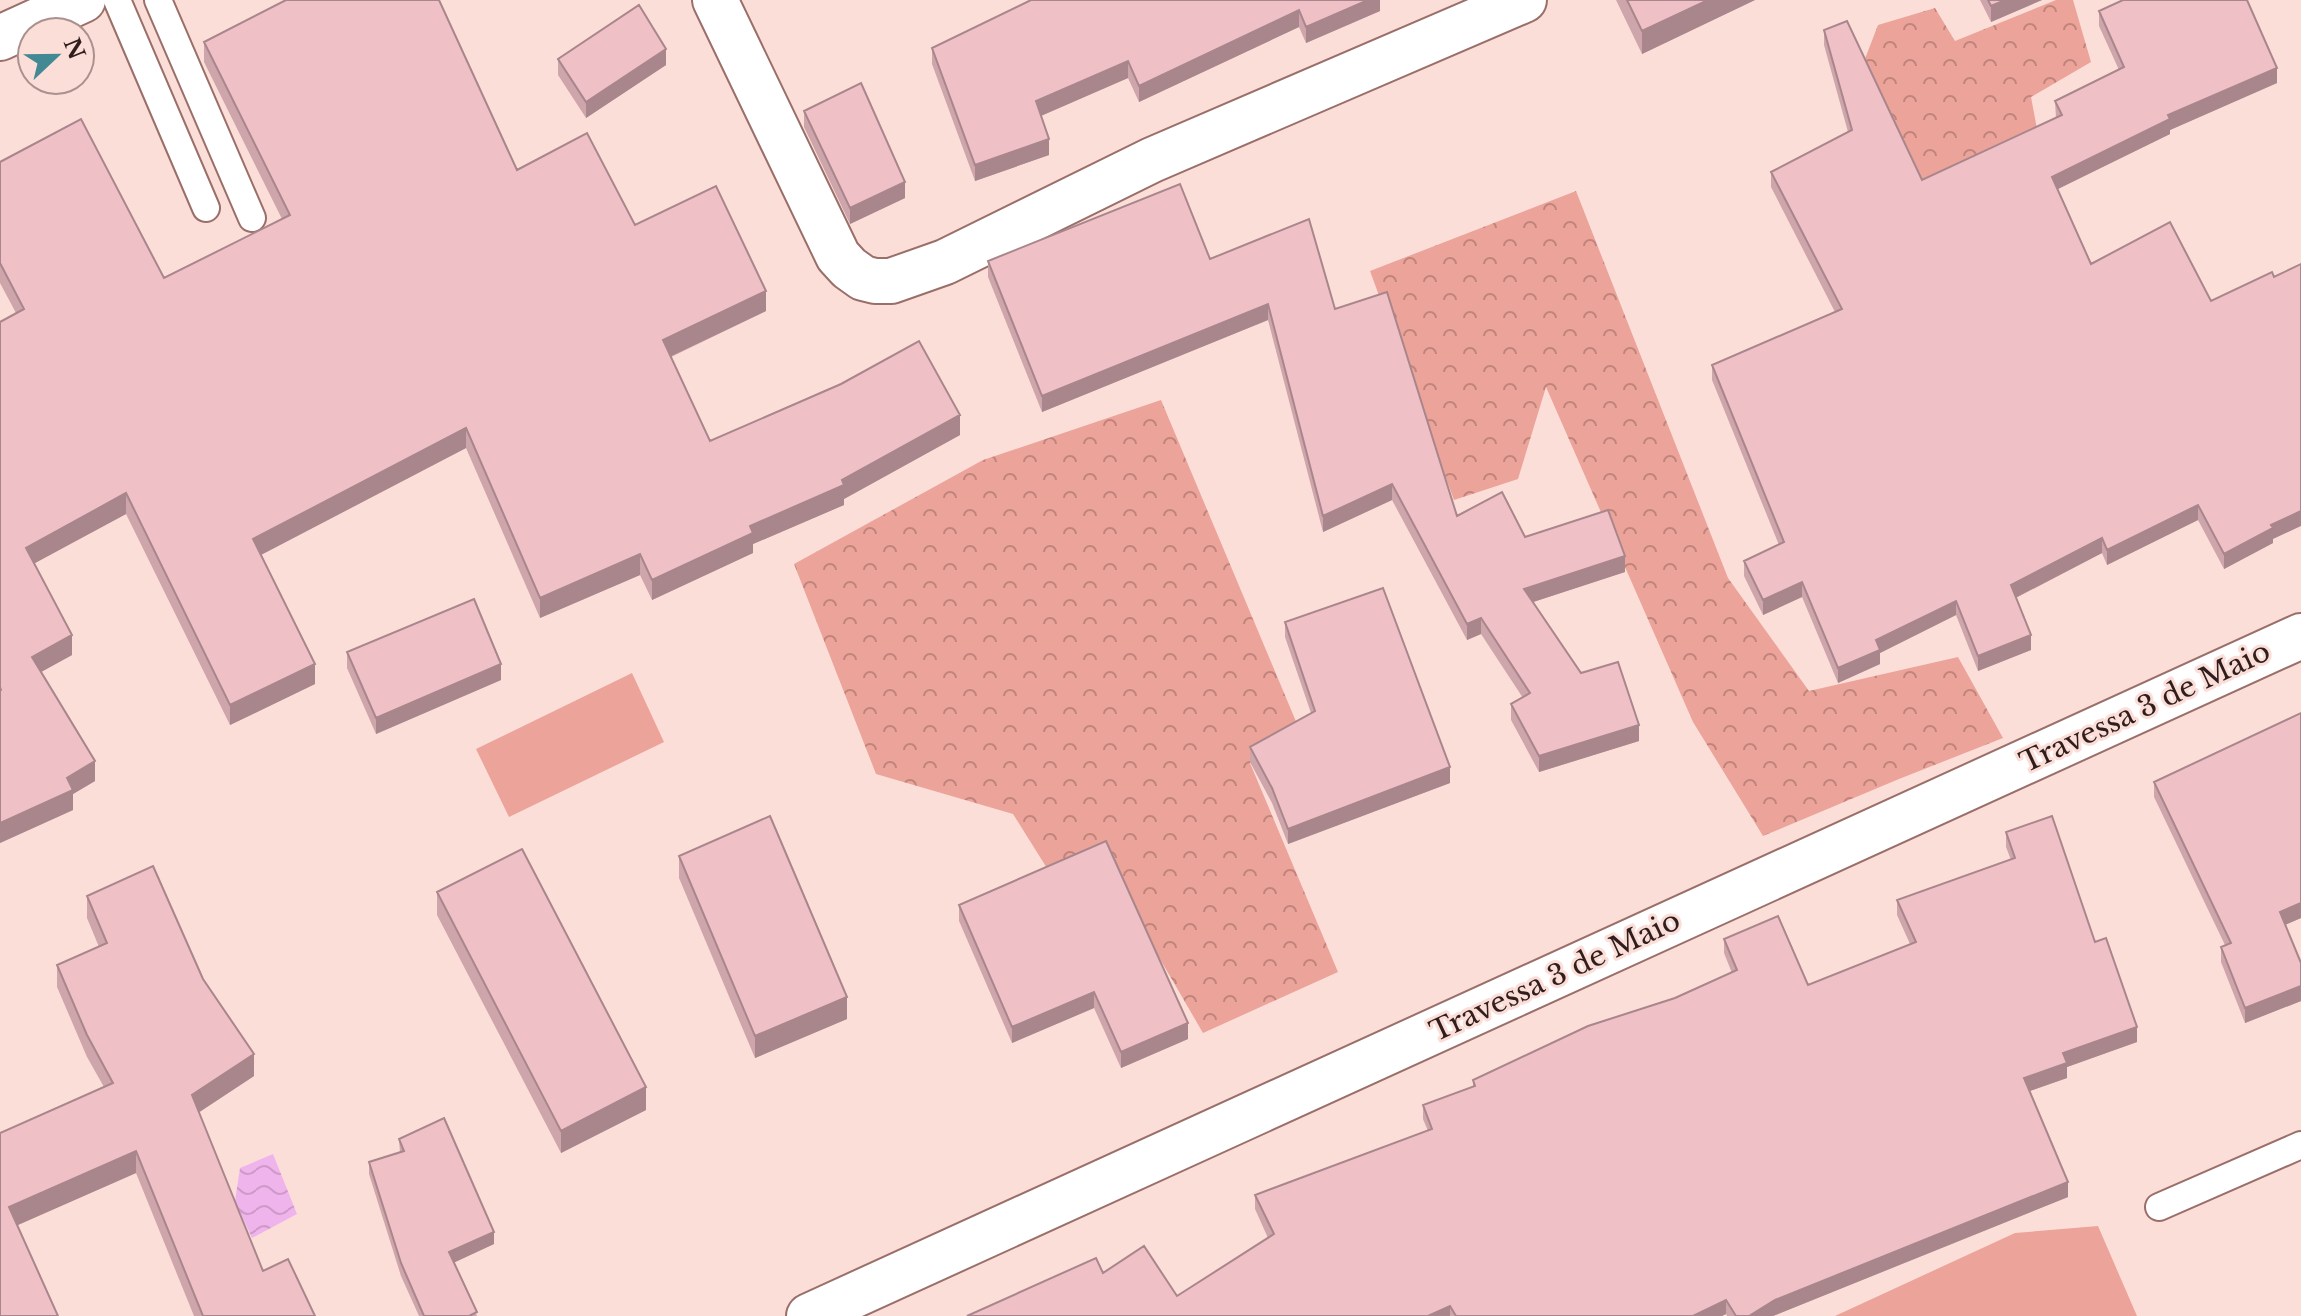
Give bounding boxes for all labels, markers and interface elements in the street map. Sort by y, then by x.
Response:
north arrow [16,16,96,96]
text: N [58,34,91,64]
street label: Travessa 3 de Maio [2014,634,2276,780]
street label: Travessa 3 de Maio [1424,903,1686,1049]

